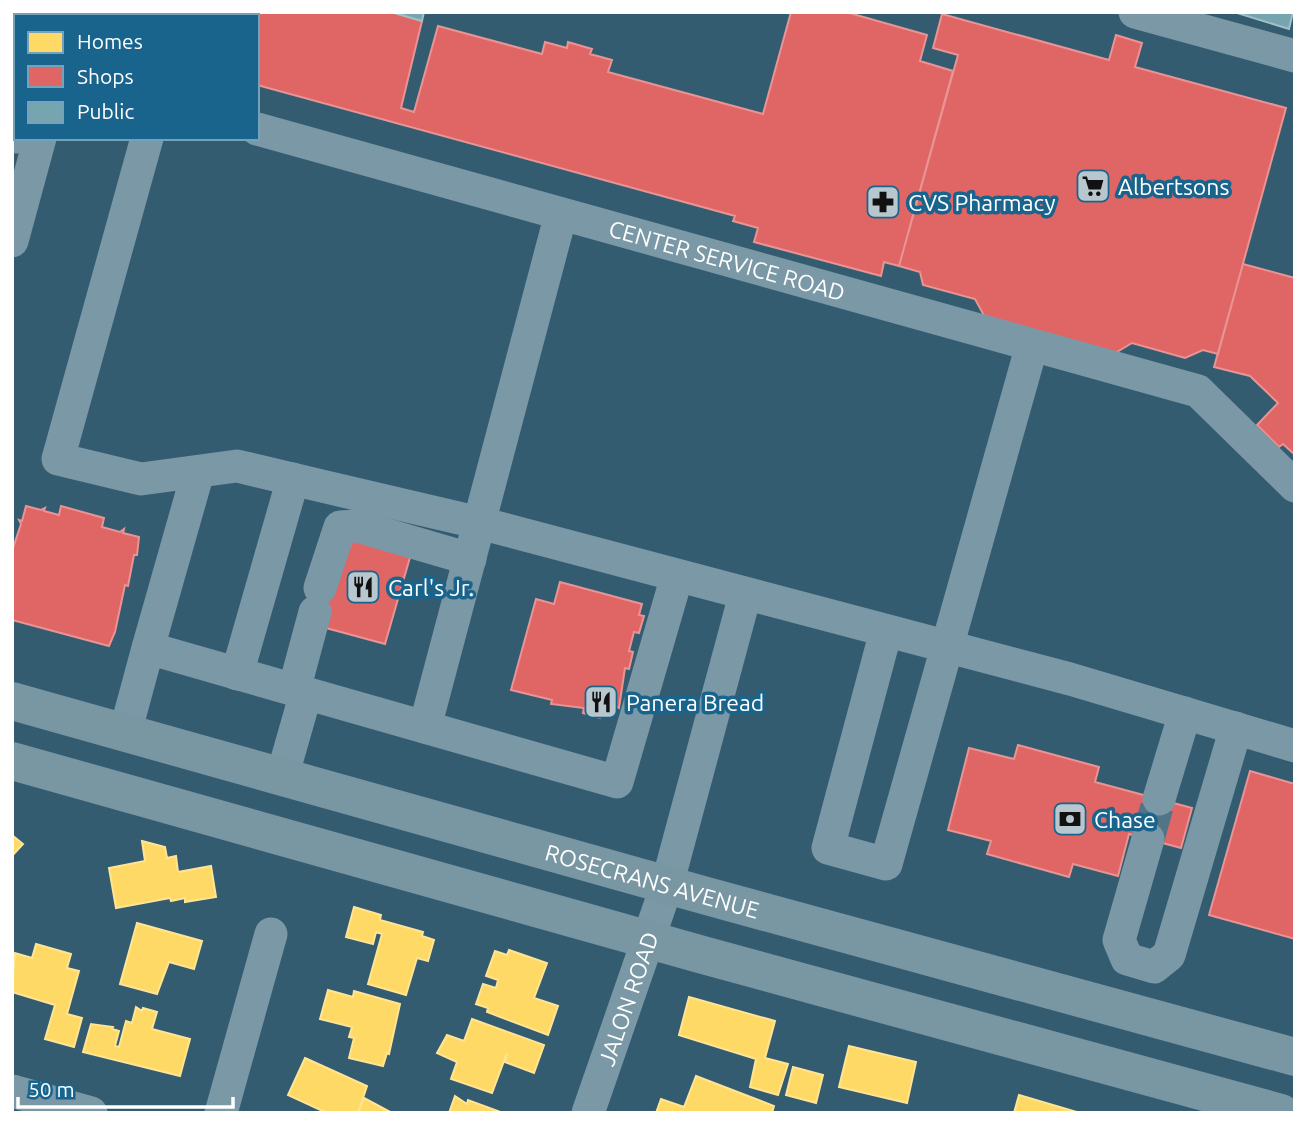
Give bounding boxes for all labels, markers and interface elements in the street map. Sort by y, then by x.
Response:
legend [14,14,259,140]
text: Homes [77,29,143,53]
text: Shops [77,64,134,88]
text: Public [77,99,134,123]
supermarket icon: Albertsons [1074,167,1112,205]
place label: Albertsons [1118,174,1229,199]
pharmacy icon: CVS Pharmacy [864,183,902,221]
place label: CVS Pharmacy [908,190,1056,215]
street label: CENTER SERVICE ROAD [606,215,848,305]
restaurant icon: Carl's Jr. [344,568,382,606]
place label: Carl's Jr. [388,575,474,600]
restaurant icon: Panera Bread [582,683,620,721]
place label: Panera Bread [626,690,764,715]
bank icon: Chase [1051,800,1089,838]
place label: Chase [1094,807,1156,832]
street label: ROSECRANS AVENUE [542,839,762,922]
street label: JALON ROAD [593,928,662,1069]
scale bar [18,1066,233,1110]
text: 50 m [28,1077,75,1101]

